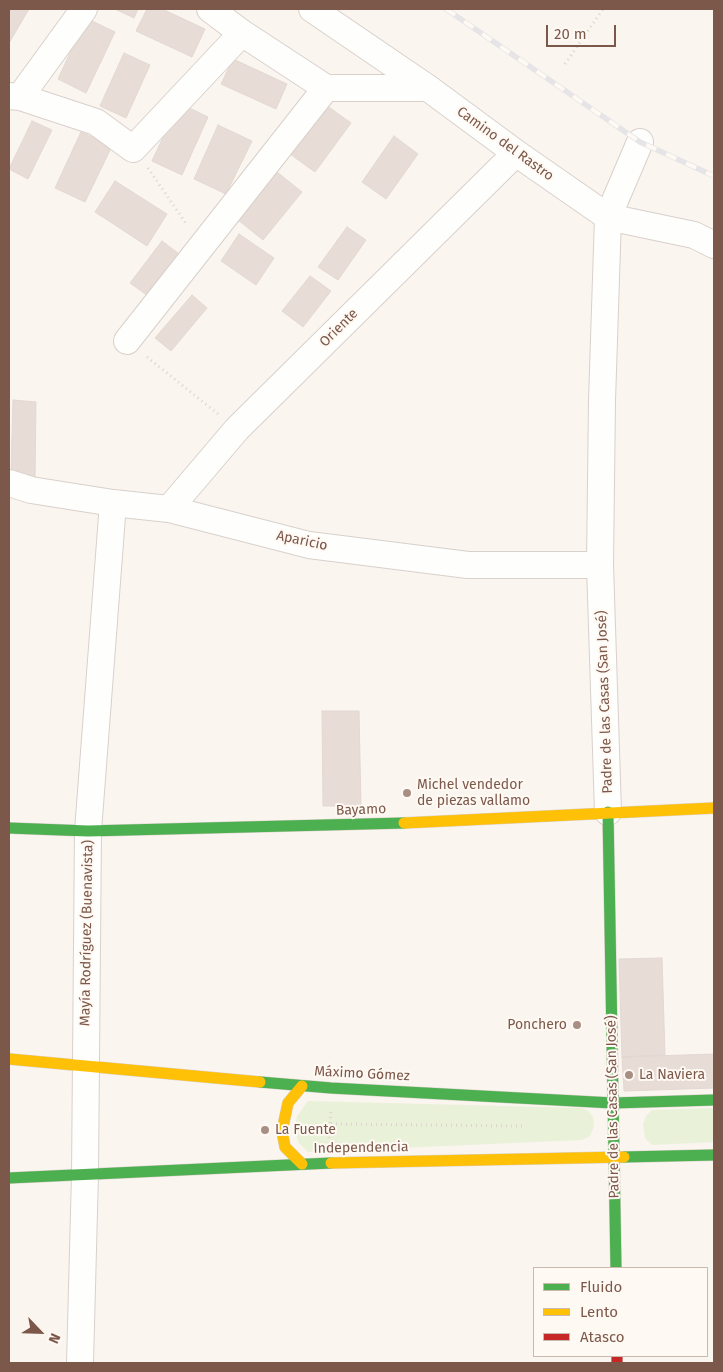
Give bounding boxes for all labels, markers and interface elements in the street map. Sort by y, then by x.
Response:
scale bar [548,15,618,47]
text: 20 m [554,25,587,43]
street label: Camino del Rastro [453,103,557,185]
street label: Oriente [316,305,362,351]
street label: Aparicio [275,527,329,555]
street label: Padre de las Casas (San José) [593,610,617,794]
place label: Michel vendedor de piezas vallamo [417,777,530,810]
marker: Michel vendedor de piezas vallamo [401,787,413,799]
street label: Bayamo [336,801,386,819]
street label: Mayía Rodríguez (Buenavista) [77,840,97,1026]
street label: Padre de las Casas (San José) [603,1015,623,1199]
place label: Ponchero [507,1017,567,1033]
marker: Ponchero [571,1019,583,1031]
street label: Máximo Gómez [314,1063,410,1085]
place label: La Naviera [639,1067,705,1083]
marker: La Naviera [623,1069,635,1081]
place label: La Fuente [275,1122,336,1138]
marker: La Fuente [259,1124,271,1136]
street label: Independencia [313,1139,409,1157]
legend [533,1267,708,1357]
text: Fluido [580,1278,622,1296]
text: Lento [580,1303,618,1321]
north arrow [15,1307,65,1357]
text: Atasco [580,1328,625,1346]
text: N [45,1331,64,1346]

